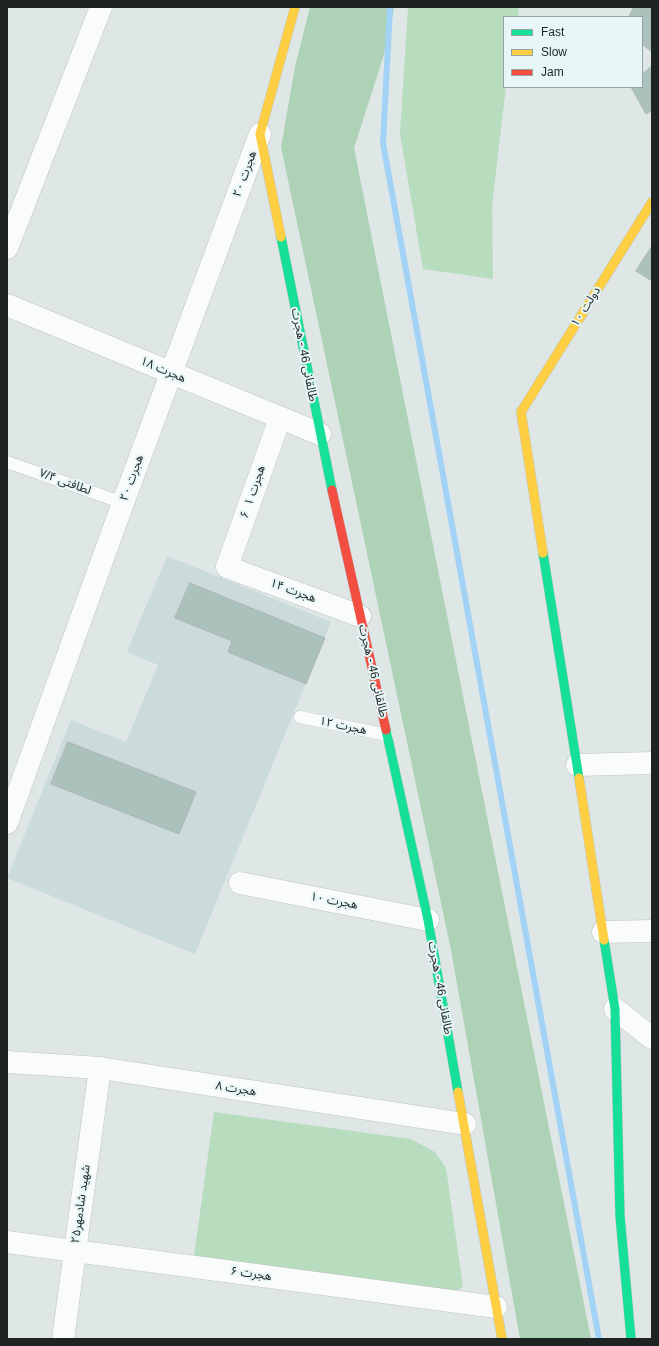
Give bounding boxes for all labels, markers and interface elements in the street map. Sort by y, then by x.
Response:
legend [503,16,643,88]
text: Fast [541,25,564,39]
text: Slow [541,45,567,59]
text: Jam [541,65,564,79]
street label: هجرت ۲۰ [230,149,260,199]
street label: دولت ۱۰ [568,284,604,330]
street label: طالقانی 46 - هجرت [288,307,320,403]
street label: هجرت ۱۸ [138,354,188,386]
street label: هجرت ۲۰ [117,453,147,503]
street label: هجرت ۱ ‍ ۶ [237,464,269,520]
street label: لطافتی ۷/۴ [37,466,93,498]
street label: هجرت ۱۴ [268,576,318,606]
street label: طالقانی 46 - هجرت [355,623,391,719]
street label: هجرت ۱۲ [318,714,368,738]
street label: هجرت ۱۰ [309,889,359,913]
street label: طالقانی 46 - هجرت [425,940,455,1036]
street label: هجرت ۸ [214,1079,258,1099]
street label: شهید شادمهر۲۵ [68,1164,94,1244]
street label: هجرت ۶ [230,1264,272,1284]

